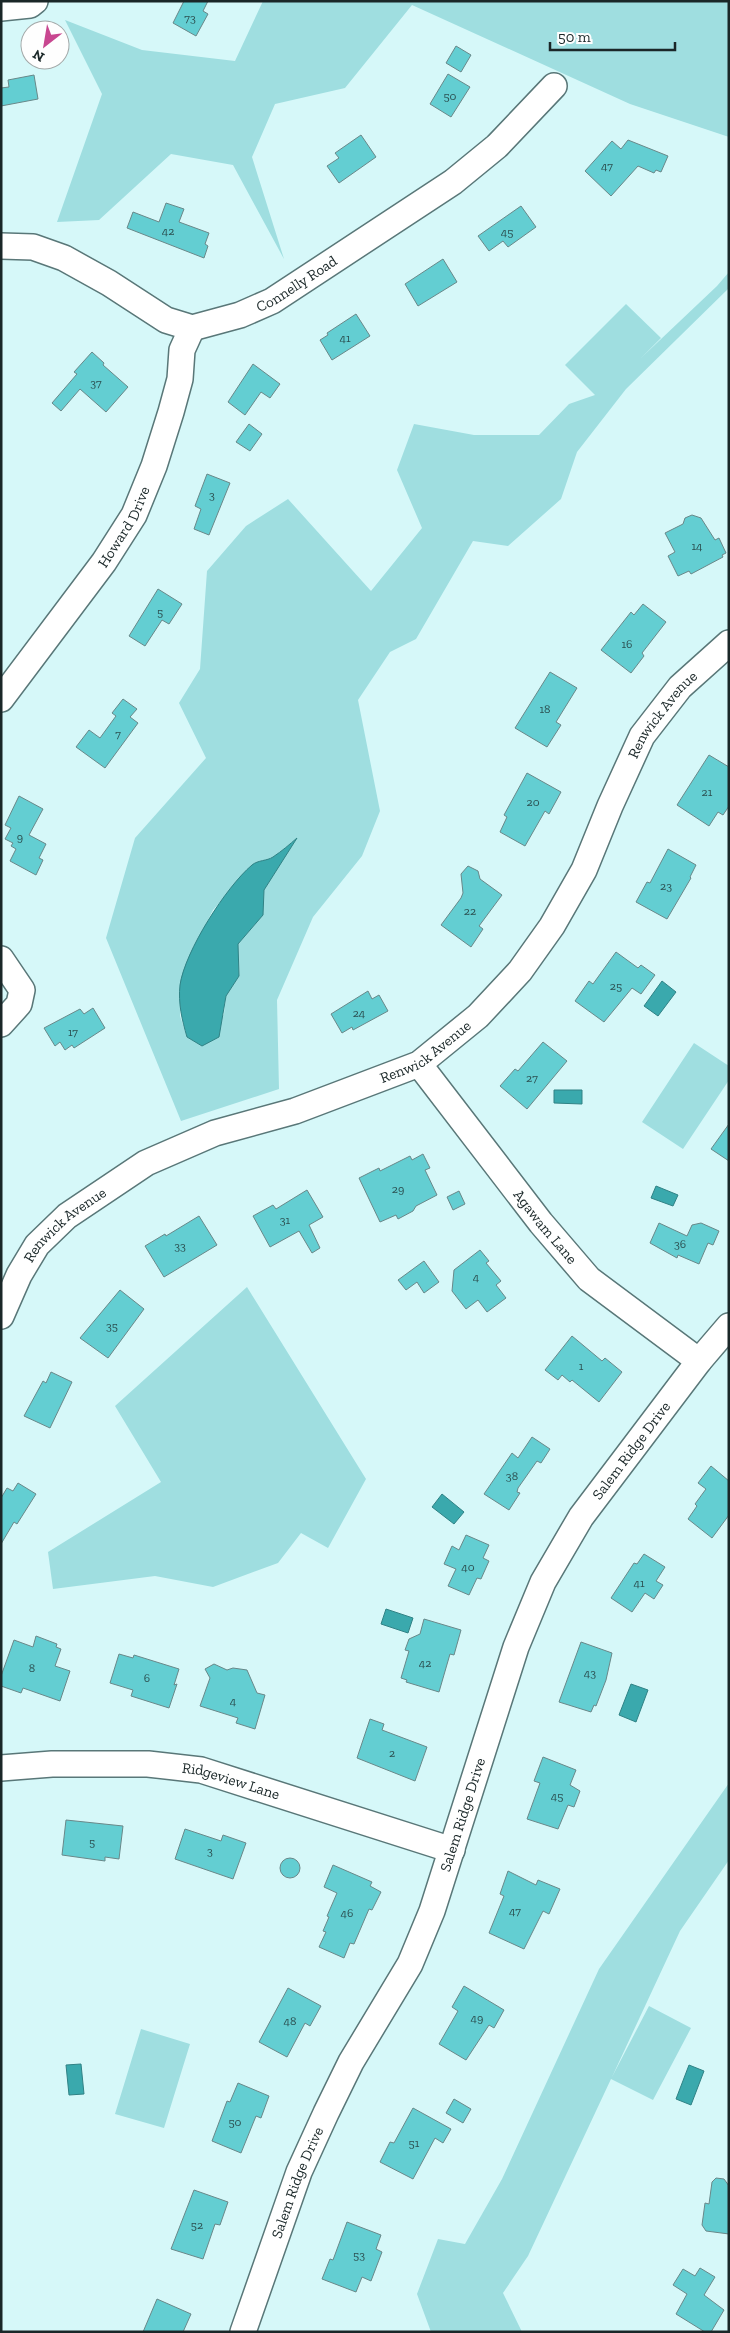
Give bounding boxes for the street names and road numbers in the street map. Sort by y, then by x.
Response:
street label: Connelly Road [253,251,341,316]
street label: Howard Drive [94,484,154,571]
street label: Renwick Avenue [624,667,701,761]
street label: Renwick Avenue [377,1016,475,1087]
street label: Renwick Avenue [20,1183,110,1265]
street label: Agawam Lane [510,1186,581,1268]
street label: Salem Ridge Drive [588,1398,674,1503]
street label: Salem Ridge Drive [436,1756,489,1874]
street label: Ridgeview Lane [181,1759,282,1804]
street label: Salem Ridge Drive [267,2124,327,2241]

